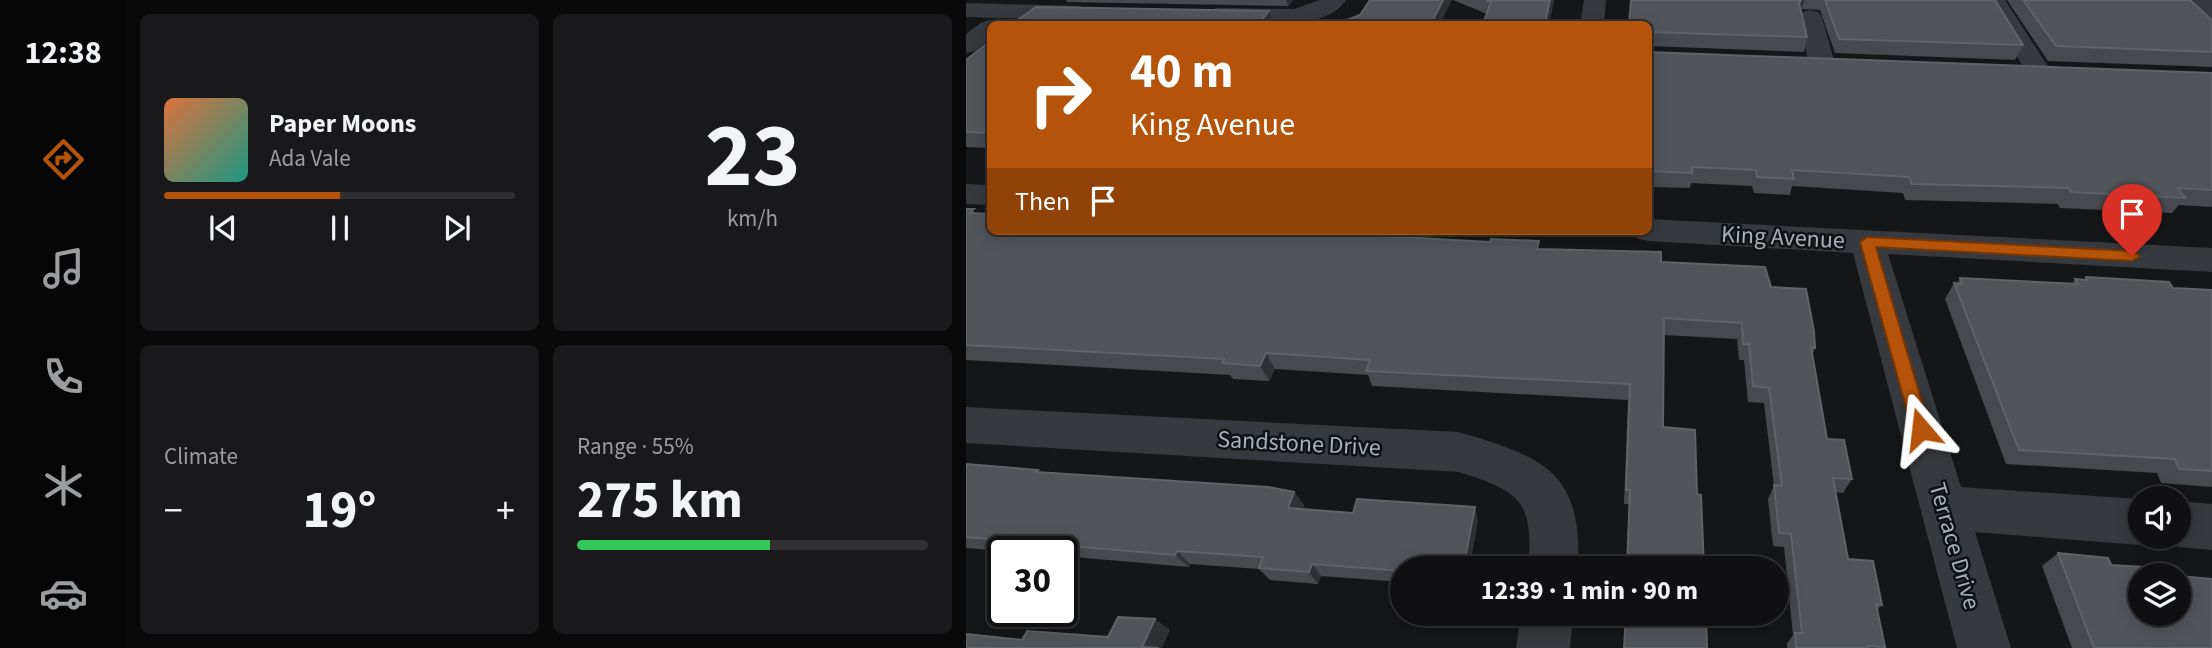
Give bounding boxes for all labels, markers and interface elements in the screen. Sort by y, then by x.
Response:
text: 12:38 [24,30,102,76]
text: 40 m [1130,37,1234,107]
icon: right [1015,49,1106,140]
text: 23 [704,92,801,221]
text: King Avenue [1130,102,1295,148]
text: Paper Moons [269,105,416,142]
icon: directions [39,135,88,184]
text: Ada Vale [269,142,351,175]
icon: arrive [1084,182,1122,220]
text: Then [1015,183,1070,220]
pin [2102,184,2162,256]
icon: arrive [2113,195,2151,233]
text: km/h [727,202,778,235]
icon: previous [204,209,242,247]
icon: pause [321,209,359,247]
icon: next [438,209,476,247]
street label: King Avenue [1720,217,1846,258]
icon: music [39,244,88,293]
icon: phone [39,352,88,401]
position arrow [1884,392,1958,466]
street label: Sandstone Drive [1216,422,1382,465]
text: Range · 55% [577,430,694,463]
text: Climate [164,440,238,473]
icon: climate [39,461,88,510]
text: 275 km [577,464,743,538]
text: 19° [303,474,376,548]
street label: Terrace Drive [1920,479,1989,614]
text: − [164,484,183,538]
text: + [496,484,515,538]
map controls [2128,486,2191,626]
button: sound [2128,486,2191,549]
speed limit sign: 30 [987,536,1078,627]
button: layers [2128,563,2191,626]
icon: car [39,569,88,618]
text: 12:39 · 1 min · 90 m [1481,572,1698,609]

